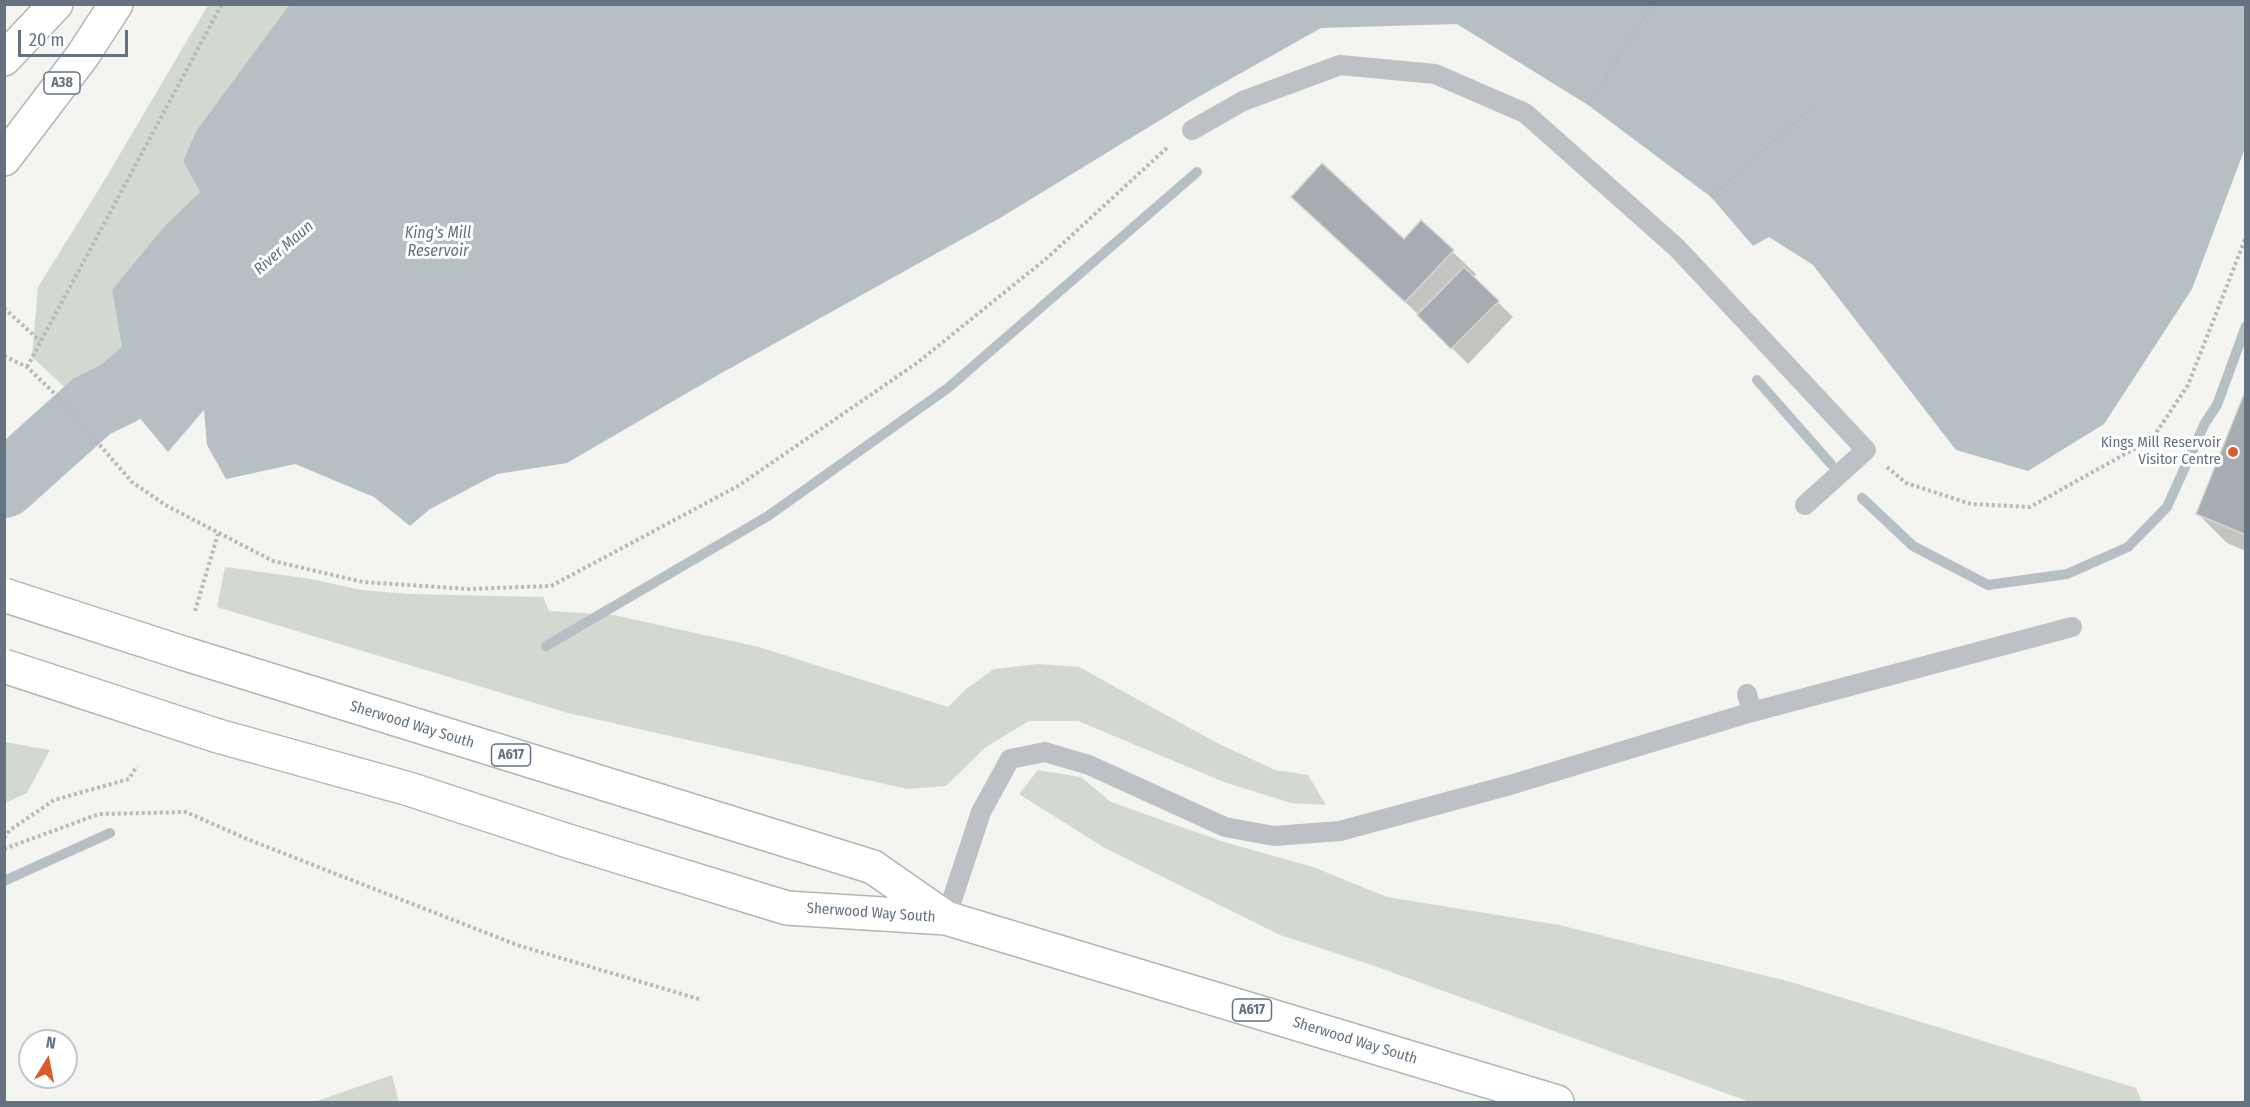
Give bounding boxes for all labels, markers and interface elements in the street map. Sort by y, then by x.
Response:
scale bar [21,18,130,56]
text: 20 m [29,29,64,51]
road number: A38 [44,72,80,94]
water label: River Maun [250,217,318,279]
water label: King's Mill Reservoir [405,224,471,262]
place label: Kings Mill Reservoir Visitor Centre [2101,434,2221,469]
marker: Kings Mill Reservoir Visitor Centre [2226,445,2240,459]
street label: Sherwood Way South [348,697,476,753]
road number: A617 [492,744,530,766]
street label: Sherwood Way South [806,900,936,926]
road number: A617 [1232,999,1272,1021]
street label: Sherwood Way South [1291,1013,1419,1069]
north arrow [18,1029,78,1089]
text: N [44,1033,57,1053]

